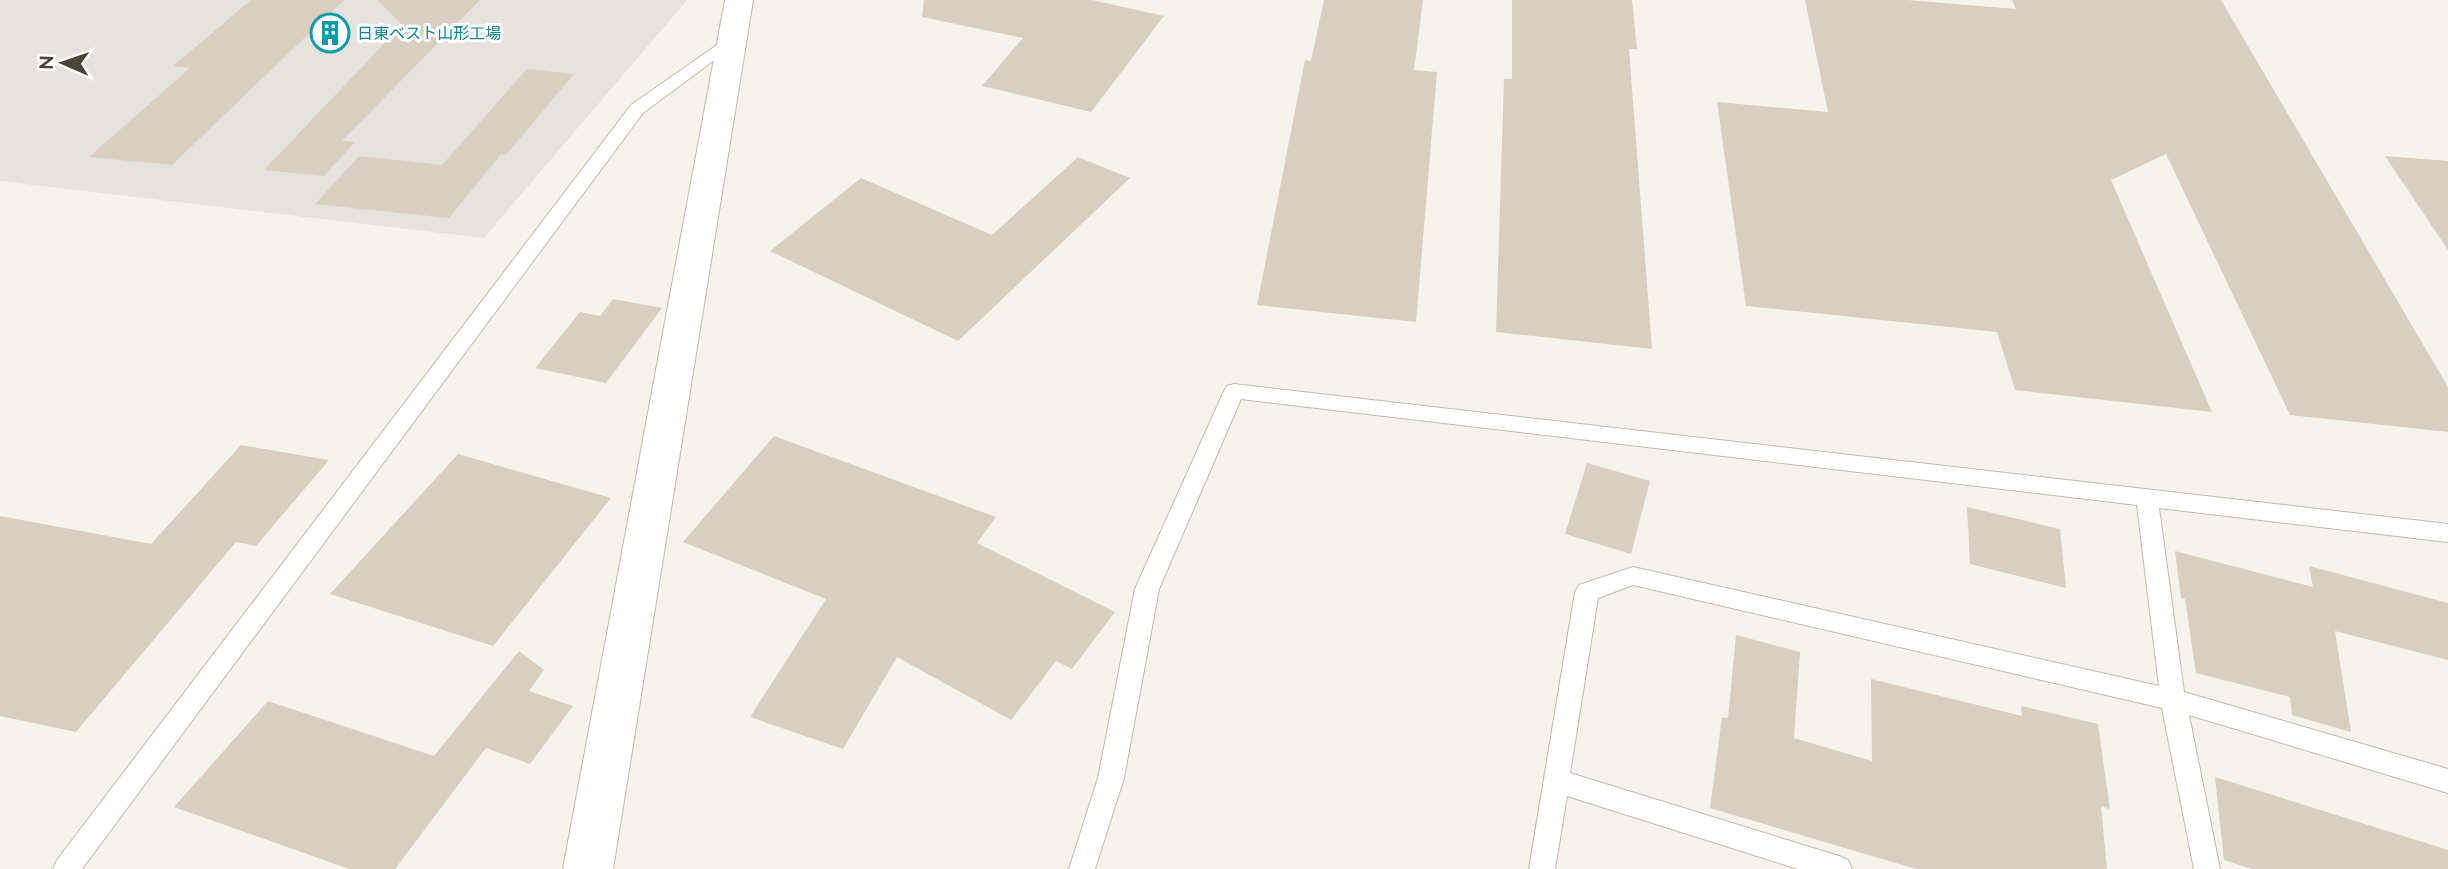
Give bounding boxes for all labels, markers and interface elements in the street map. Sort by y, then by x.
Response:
building icon: 日東ベスト山形工場 [309,12,351,54]
place label: 日東ベスト山形工場 [357,24,501,43]
north arrow [28,28,98,98]
text: N [35,55,57,70]

